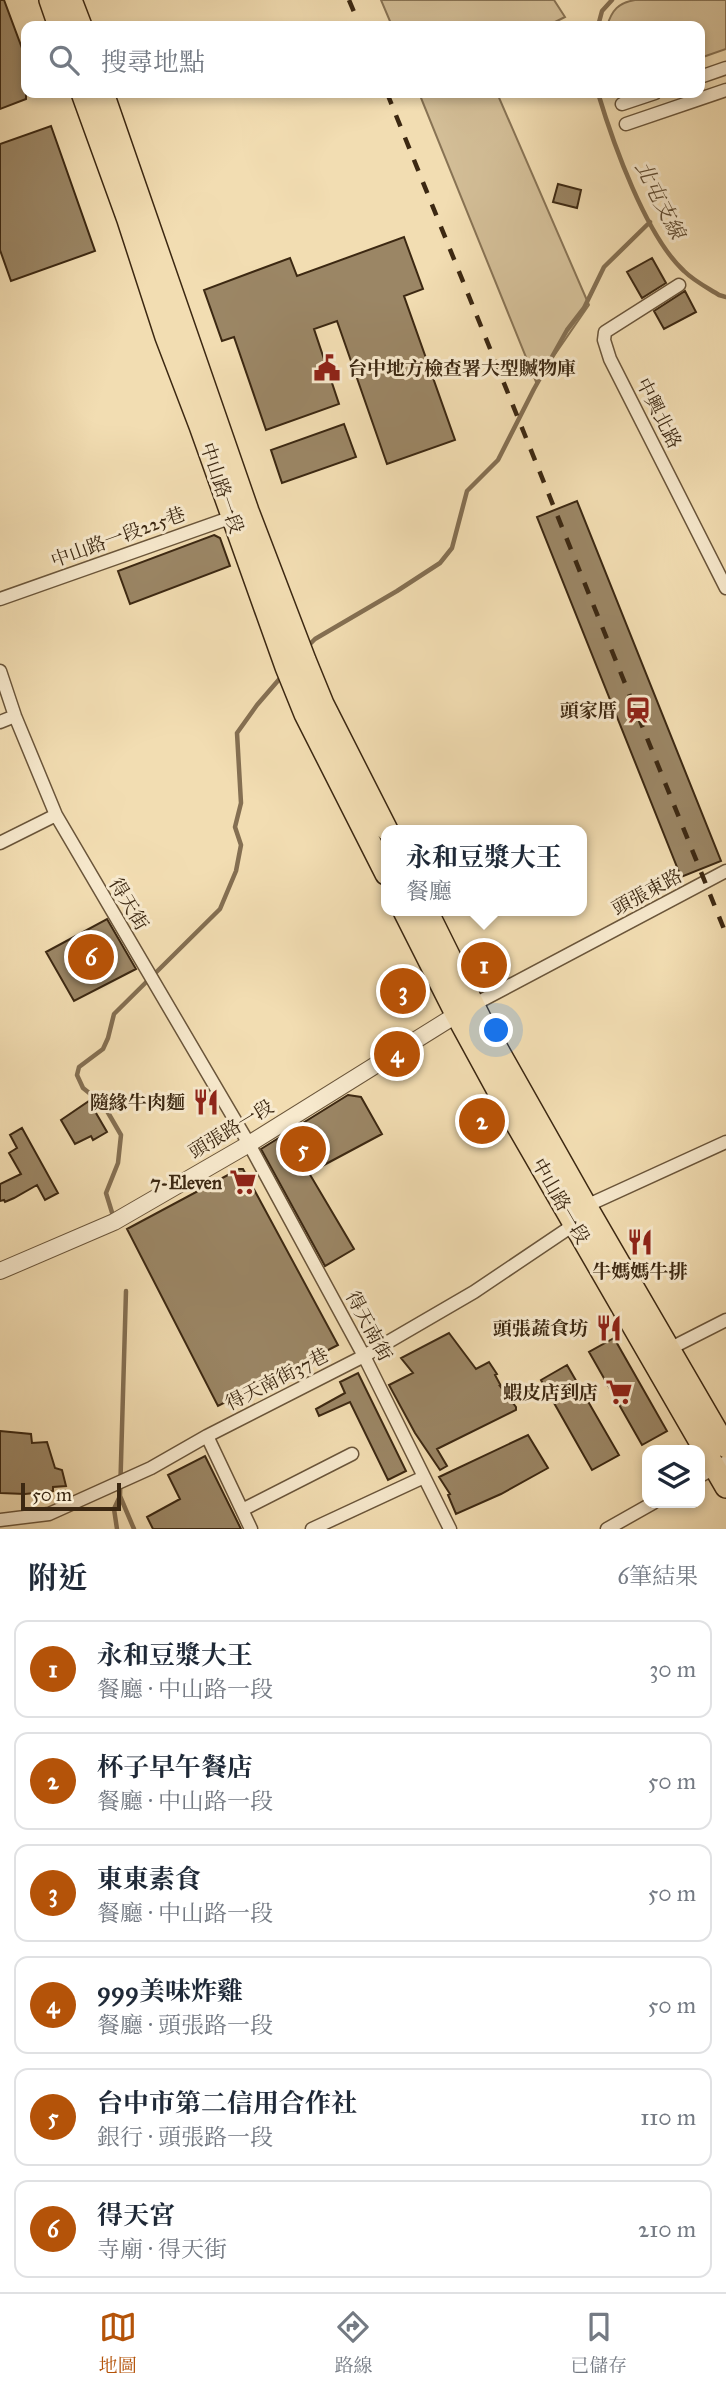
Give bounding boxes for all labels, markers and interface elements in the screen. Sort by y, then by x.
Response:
search box [21,21,705,98]
icon: search [45,41,83,79]
text: 搜尋地點 [101,46,205,78]
water label: 北屯支線 [629,157,692,245]
public building icon: 台中地方檢查署大型贓物庫 [312,353,342,383]
place label: 台中地方檢查署大型贓物庫 [348,357,576,380]
street label: 中興北路 [631,374,687,452]
street label: 中山路一段 [196,439,248,537]
street label: 中山路一段225巷 [48,502,188,572]
station icon: 頭家厝 [623,695,653,725]
place label: 頭家厝 [560,699,617,722]
popup [381,825,587,916]
text: 永和豆漿大王 [406,841,562,873]
street label: 頭張東路 [608,864,686,920]
street label: 得天街 [104,874,154,934]
text: 餐廳 [406,877,452,905]
pin: 6 [68,931,114,983]
pin: 1 [461,939,507,991]
pin: 3 [380,965,426,1017]
your location [479,1013,513,1047]
pin: 4 [374,1028,420,1080]
restaurant icon: 隨緣牛肉麵 [191,1087,221,1117]
place label: 隨緣牛肉麵 [90,1091,185,1114]
street label: 頭張路一段 [184,1095,278,1163]
pin: 2 [459,1095,505,1147]
pin: 5 [280,1123,326,1175]
street label: 中山路一段 [527,1154,595,1248]
supermarket icon: 7-Eleven [228,1167,258,1197]
place label: 7-Eleven [150,1171,223,1194]
restaurant icon: 牛媽媽牛排 [625,1227,655,1257]
place label: 牛媽媽牛排 [592,1260,688,1283]
street label: 得天南街 [341,1287,397,1365]
restaurant icon: 頭張蔬食坊 [594,1313,624,1343]
place label: 頭張蔬食坊 [493,1317,588,1340]
street label: 得天南街37巷 [222,1343,332,1415]
supermarket icon: 蝦皮店到店 [604,1377,634,1407]
place label: 蝦皮店到店 [503,1381,598,1404]
map controls [642,1445,705,1508]
button: layers [642,1445,705,1508]
scale bar [21,1480,121,1512]
text: 50 m [32,1483,72,1506]
text: 附近 [28,1560,88,1596]
text: 6筆結果 [617,1562,698,1590]
text: 永和豆漿大王 [97,1639,253,1671]
text: 1 [48,1655,58,1683]
text: 30 m [649,1655,696,1683]
text: 餐廳 · 中山路一段 [97,1675,273,1703]
text: 杯子早午餐店 [97,1751,253,1783]
text: 2 [47,1767,59,1795]
text: 50 m [648,1767,696,1795]
text: 餐廳 · 中山路一段 [97,1787,273,1815]
text: 東東素食 [97,1863,201,1895]
text: 3 [48,1879,58,1907]
text: 50 m [648,1879,696,1907]
text: 餐廳 · 中山路一段 [97,1899,273,1927]
text: 999美味炸雞 [97,1975,243,2007]
text: 4 [47,1991,59,2019]
text: 50 m [648,1991,696,2019]
text: 餐廳 · 頭張路一段 [97,2011,273,2039]
text: 台中市第二信用合作社 [97,2087,357,2119]
text: 5 [48,2103,58,2131]
text: 110 m [640,2103,696,2131]
text: 銀行 · 頭張路一段 [97,2123,273,2151]
text: 得天宮 [97,2199,175,2231]
text: 6 [47,2215,59,2243]
text: 210 m [638,2215,696,2243]
text: 寺廟 · 得天街 [97,2235,227,2263]
tab: 地圖 [99,2308,137,2377]
tab: 路線 [334,2308,372,2377]
tab: 已儲存 [570,2308,627,2377]

